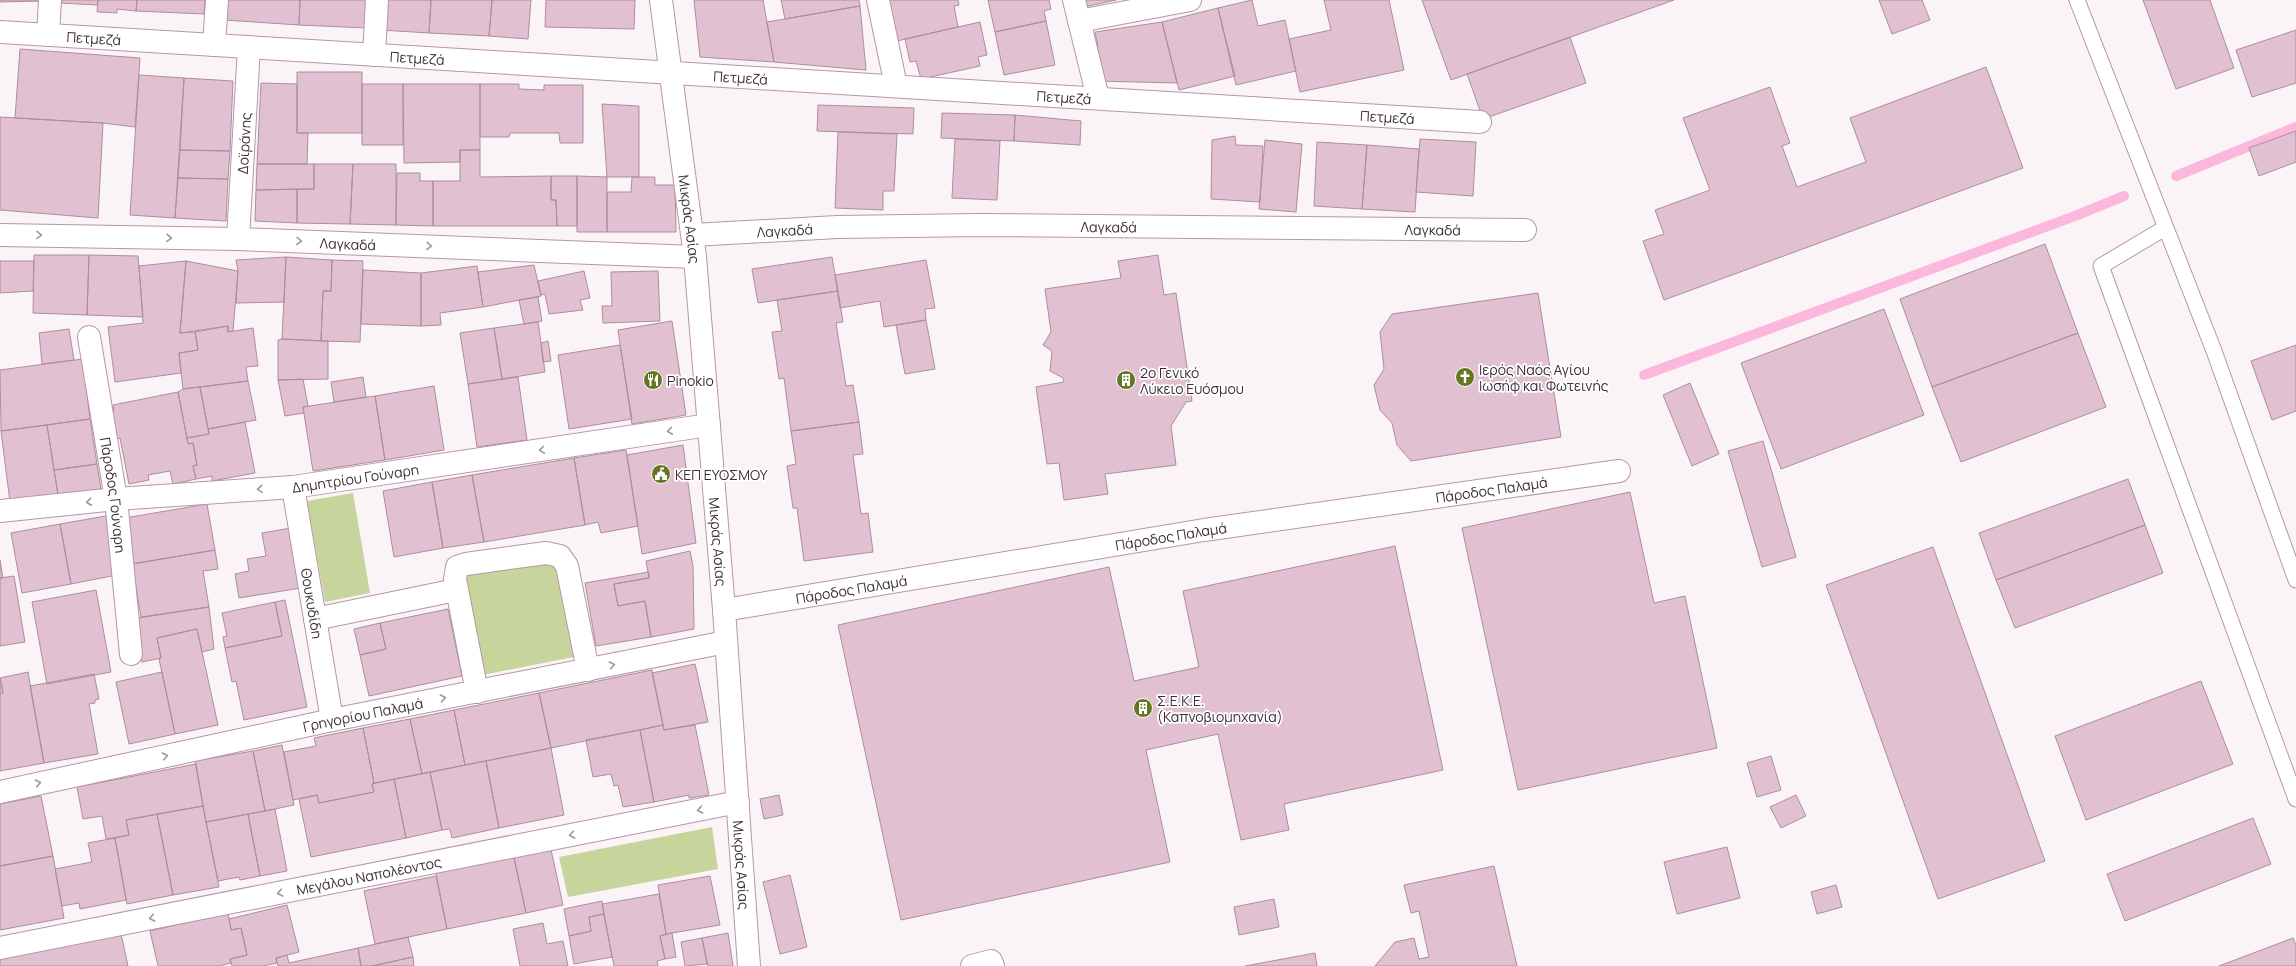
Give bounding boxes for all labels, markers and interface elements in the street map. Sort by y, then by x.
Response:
street label: Πετμεζά [66,27,122,49]
street label: Πετμεζά [389,46,445,69]
street label: Πετμεζά [713,66,769,88]
street label: Πετμεζά [1036,86,1092,108]
street label: Πετμεζά [1360,105,1415,128]
street label: Δοϊράνης [232,111,255,175]
street label: Μικράς Ασίας [675,174,705,264]
street label: Λαγκαδά [1081,216,1137,236]
street label: Λαγκαδά [756,219,813,241]
street label: Λαγκαδά [1405,219,1461,239]
one-way arrow [36,231,42,239]
one-way arrow [166,233,172,242]
street label: Λαγκαδά [319,233,376,254]
one-way arrow [296,237,302,245]
one-way arrow [426,242,432,250]
place label: Ιερός Ναός Αγίου Ιωσήφ και Φωτεινής [1479,360,1609,395]
place label: 2ο Γενικό Λύκειο Ευόσμου [1140,363,1244,398]
church icon: Ιερός Ναός Αγίου Ιωσήφ και Φωτεινής [1454,366,1476,388]
restaurant icon: Pinokio [642,369,664,391]
building icon: 2ο Γενικό Λύκειο Ευόσμου [1115,369,1137,391]
place label: Pinokio [667,371,714,390]
one-way arrow [667,426,673,435]
street label: Πάροδος Γούναρη [96,436,131,554]
one-way arrow [538,445,545,454]
street label: Δημητρίου Γούναρη [290,459,420,497]
public building icon: ΚΕΠ ΕΥΟΣΜΟΥ [650,463,672,485]
place label: ΚΕΠ ΕΥΟΣΜΟΥ [675,465,768,484]
street label: Πάροδος Παλαμά [1434,472,1549,506]
one-way arrow [257,485,263,494]
street label: Μικράς Ασίας [705,496,732,587]
one-way arrow [86,497,92,506]
street label: Πάροδος Παλαμά [1114,517,1228,554]
street label: Θουκυδίδη [297,567,328,640]
street label: Πάροδος Παλαμά [794,570,908,607]
one-way arrow [609,661,615,670]
place label: Σ.Ε.Κ.Ε. (Καπνοβιομηχανία) [1157,691,1283,726]
street label: Γρηγορίου Παλαμά [301,693,424,736]
one-way arrow [440,694,446,703]
building icon: Σ.Ε.Κ.Ε. (Καπνοβιομηχανία) [1132,697,1154,719]
one-way arrow [162,752,168,760]
one-way arrow [35,780,41,788]
one-way arrow [697,805,703,813]
street label: Μικράς Ασίας [729,820,755,910]
one-way arrow [569,830,575,838]
street label: Μεγάλου Ναπολέοντος [295,851,443,899]
one-way arrow [277,888,283,896]
one-way arrow [149,913,155,921]

